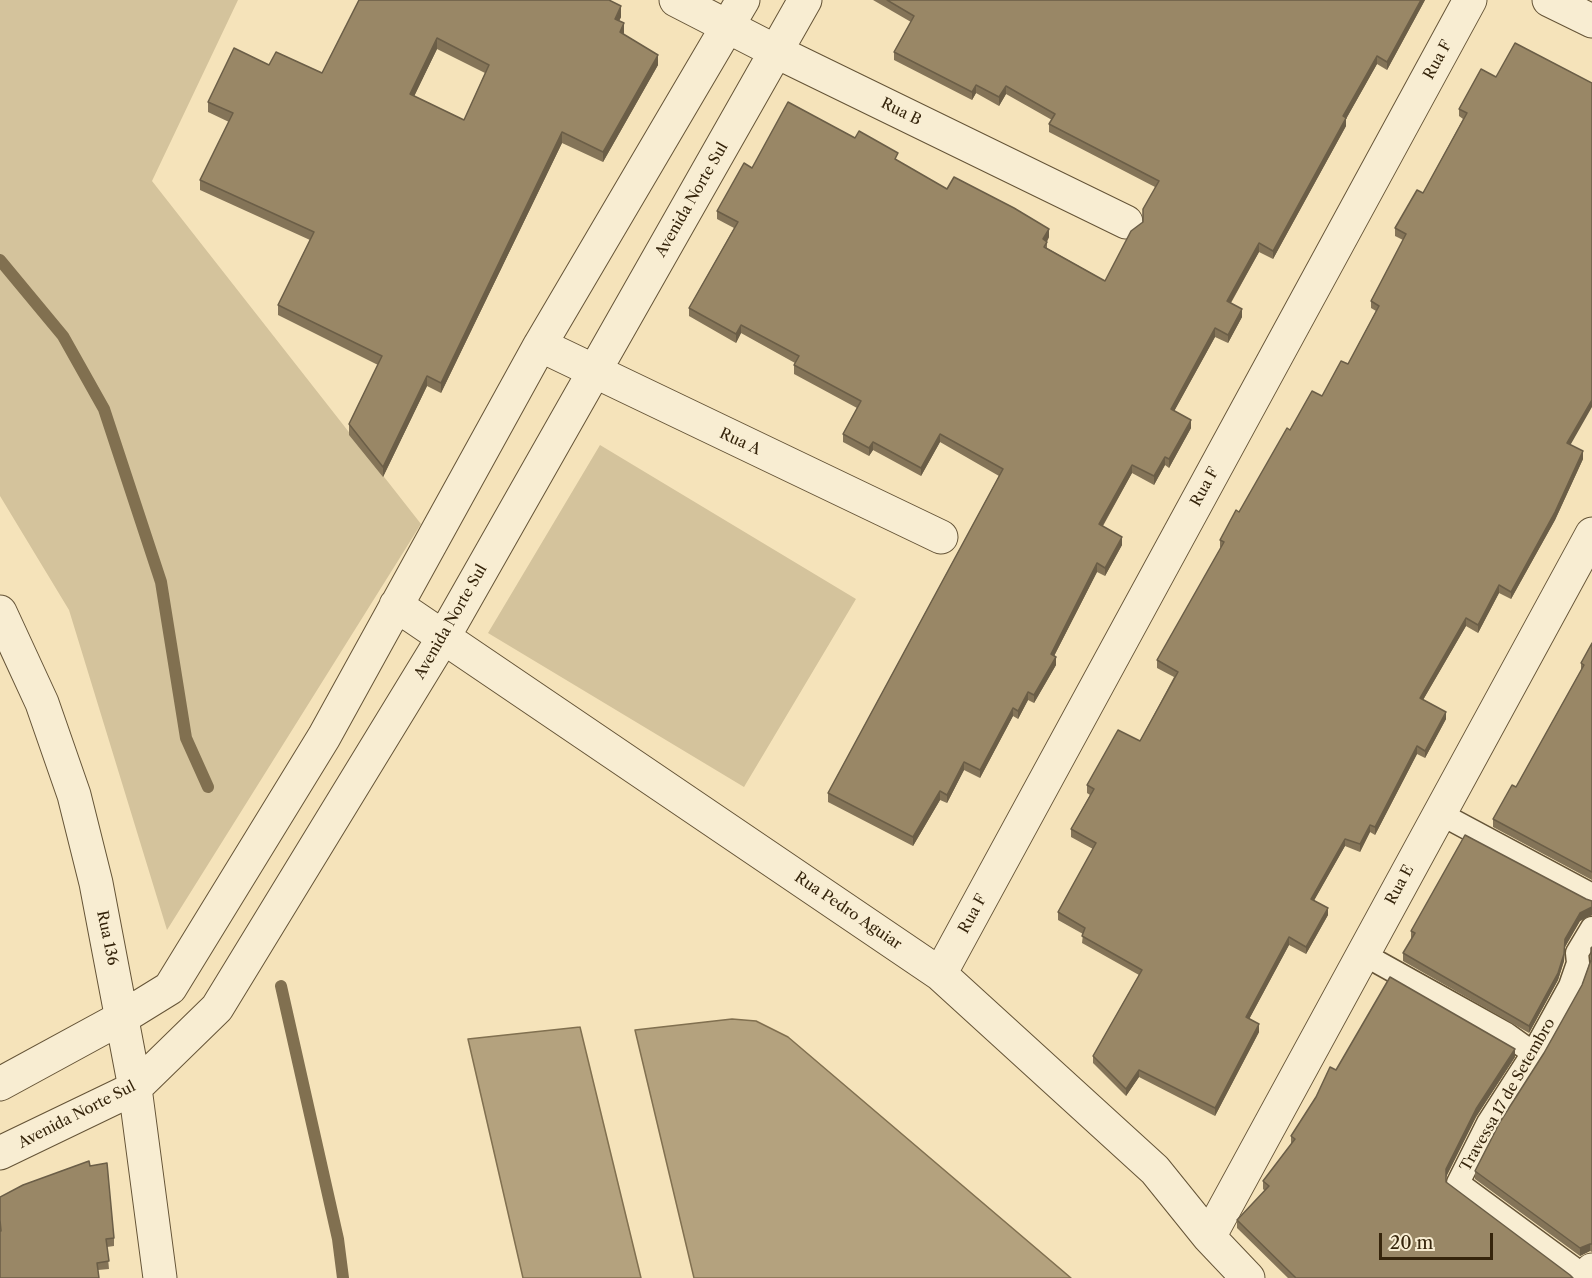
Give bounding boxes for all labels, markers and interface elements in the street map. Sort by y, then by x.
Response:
street label: Rua F [1420,37,1456,83]
street label: Rua B [878,95,924,129]
street label: Avenida Norte Sul [652,140,732,260]
street label: Rua A [717,425,763,459]
street label: Rua F [1187,464,1223,510]
street label: Avenida Norte Sul [411,562,491,682]
street label: Rua E [1382,862,1418,908]
street label: Rua Pedro Aguiar [791,868,905,954]
street label: Rua F [955,891,991,937]
street label: Rua 136 [92,909,122,967]
street label: Travessa 17 de Setembro [1457,1015,1559,1175]
street label: Avenida Norte Sul [15,1078,139,1152]
scale bar [1382,1221,1496,1259]
text: 20 m [1390,1232,1433,1254]

